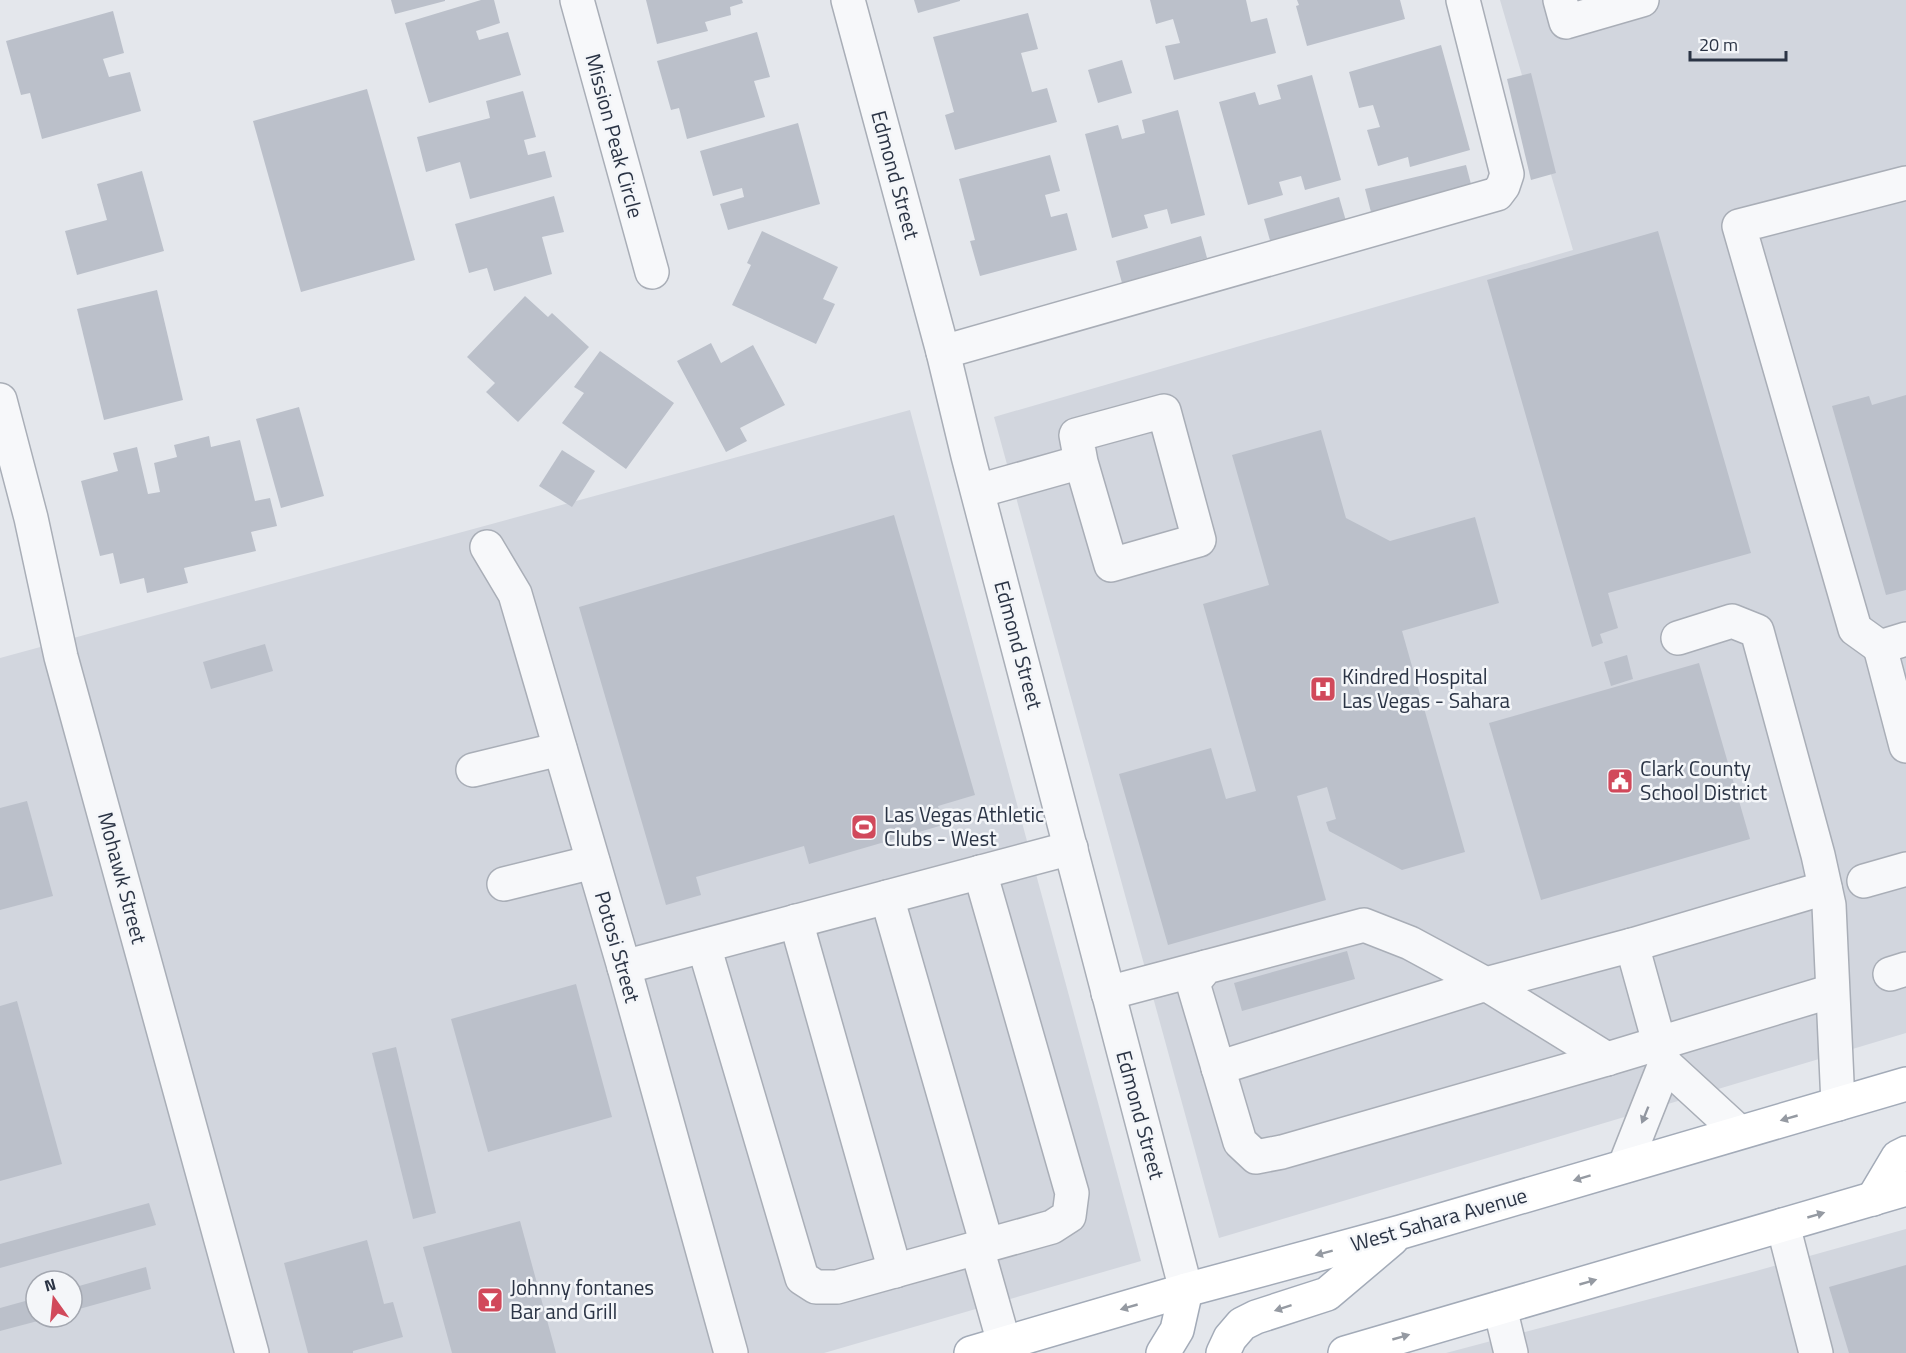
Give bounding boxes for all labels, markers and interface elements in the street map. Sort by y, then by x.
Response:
scale bar [1690,24,1786,62]
text: 20 m [1699,31,1738,58]
street label: Mission Peak Circle [578,50,652,222]
street label: Edmond Street [863,107,929,243]
street label: Edmond Street [986,577,1052,713]
place label: Kindred Hospital Las Vegas - Sahara [1342,660,1511,716]
hospital icon: Kindred Hospital Las Vegas - Sahara [1308,674,1338,704]
place label: Clark County School District [1640,752,1768,808]
public building icon: Clark County School District [1605,766,1635,796]
place label: Las Vegas Athletic Clubs - West [884,798,1044,854]
street label: Mohawk Street [90,808,156,948]
sports icon: Las Vegas Athletic Clubs - West [849,812,879,842]
street label: Potosi Street [587,887,649,1007]
street label: Edmond Street [1108,1047,1174,1183]
one-way arrow [1640,1106,1650,1124]
one-way arrow [1780,1113,1798,1123]
one-way arrow [1573,1174,1591,1183]
street label: West Sahara Avenue [1347,1179,1531,1260]
one-way arrow [1807,1210,1825,1219]
one-way arrow [1315,1248,1333,1258]
north arrow [24,1269,84,1329]
text: N [42,1271,59,1298]
place label: Johnny fontanes Bar and Grill [510,1271,654,1327]
one-way arrow [1579,1277,1597,1286]
bar icon: Johnny fontanes Bar and Grill [475,1285,505,1315]
one-way arrow [1120,1303,1138,1312]
one-way arrow [1274,1304,1292,1313]
one-way arrow [1392,1331,1410,1341]

